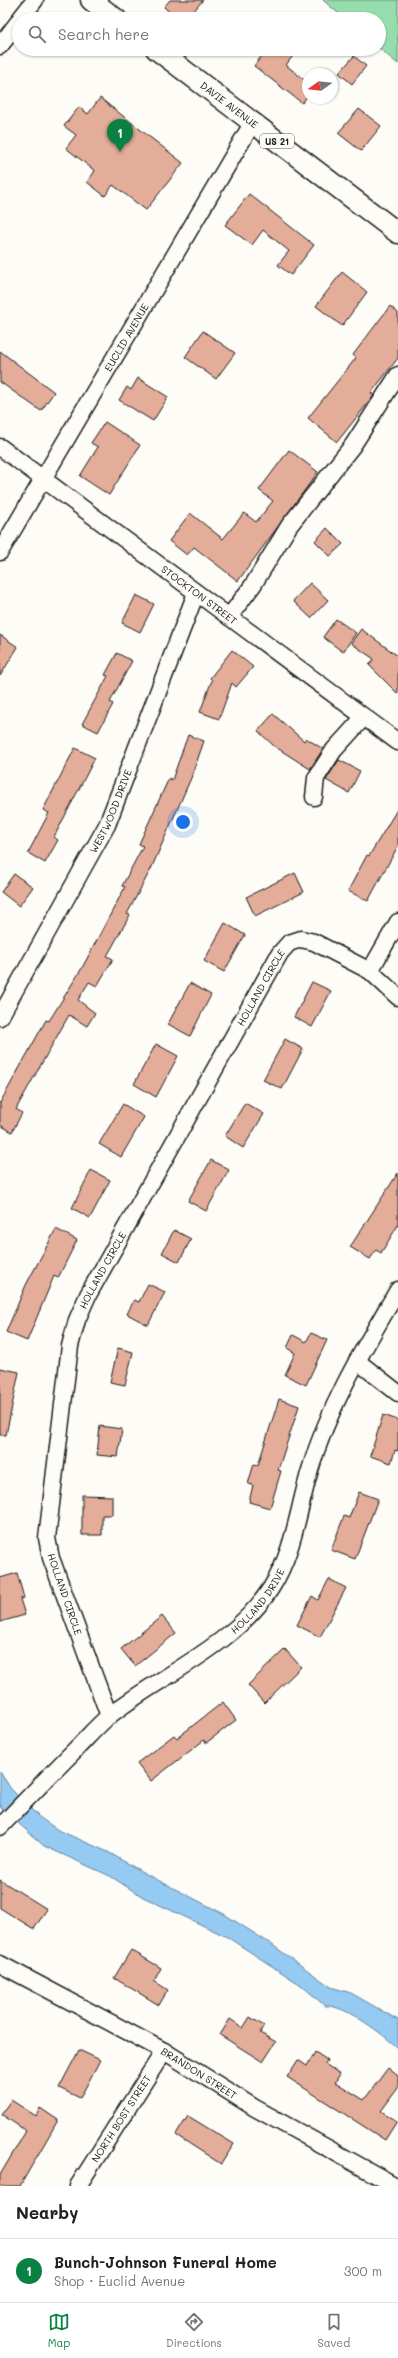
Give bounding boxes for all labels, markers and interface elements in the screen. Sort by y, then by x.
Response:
search box [12,12,386,56]
icon: search [26,23,48,45]
text: Search here [58,24,149,44]
north arrow [302,68,338,104]
street label: DAVIE AVENUE [197,78,261,131]
pin: 1 [107,119,133,152]
road number: US 21 [260,134,294,148]
street label: EUCLID AVENUE [101,301,152,374]
street label: STOCKTON STREET [158,562,240,628]
street label: WESTWOOD DRIVE [86,767,135,855]
your location [173,812,193,832]
street label: HOLLAND CIRCLE [233,946,288,1028]
street label: HOLLAND CIRCLE [76,1229,129,1311]
street label: HOLLAND CIRCLE [44,1551,86,1637]
street label: HOLLAND DRIVE [228,1566,288,1637]
street label: BRANDON STREET [158,2044,240,2102]
street label: NORTH BOST STREET [88,2072,154,2165]
text: Nearby [16,2201,78,2223]
text: Bunch-Johnson Funeral Home [54,2252,277,2272]
text: 1 [26,2262,32,2279]
text: 300 m [344,2262,382,2279]
text: Shop · Euclid Avenue [54,2272,185,2289]
tab: Map [48,2311,70,2350]
tab: Directions [166,2311,222,2350]
tab: Saved [317,2311,350,2350]

